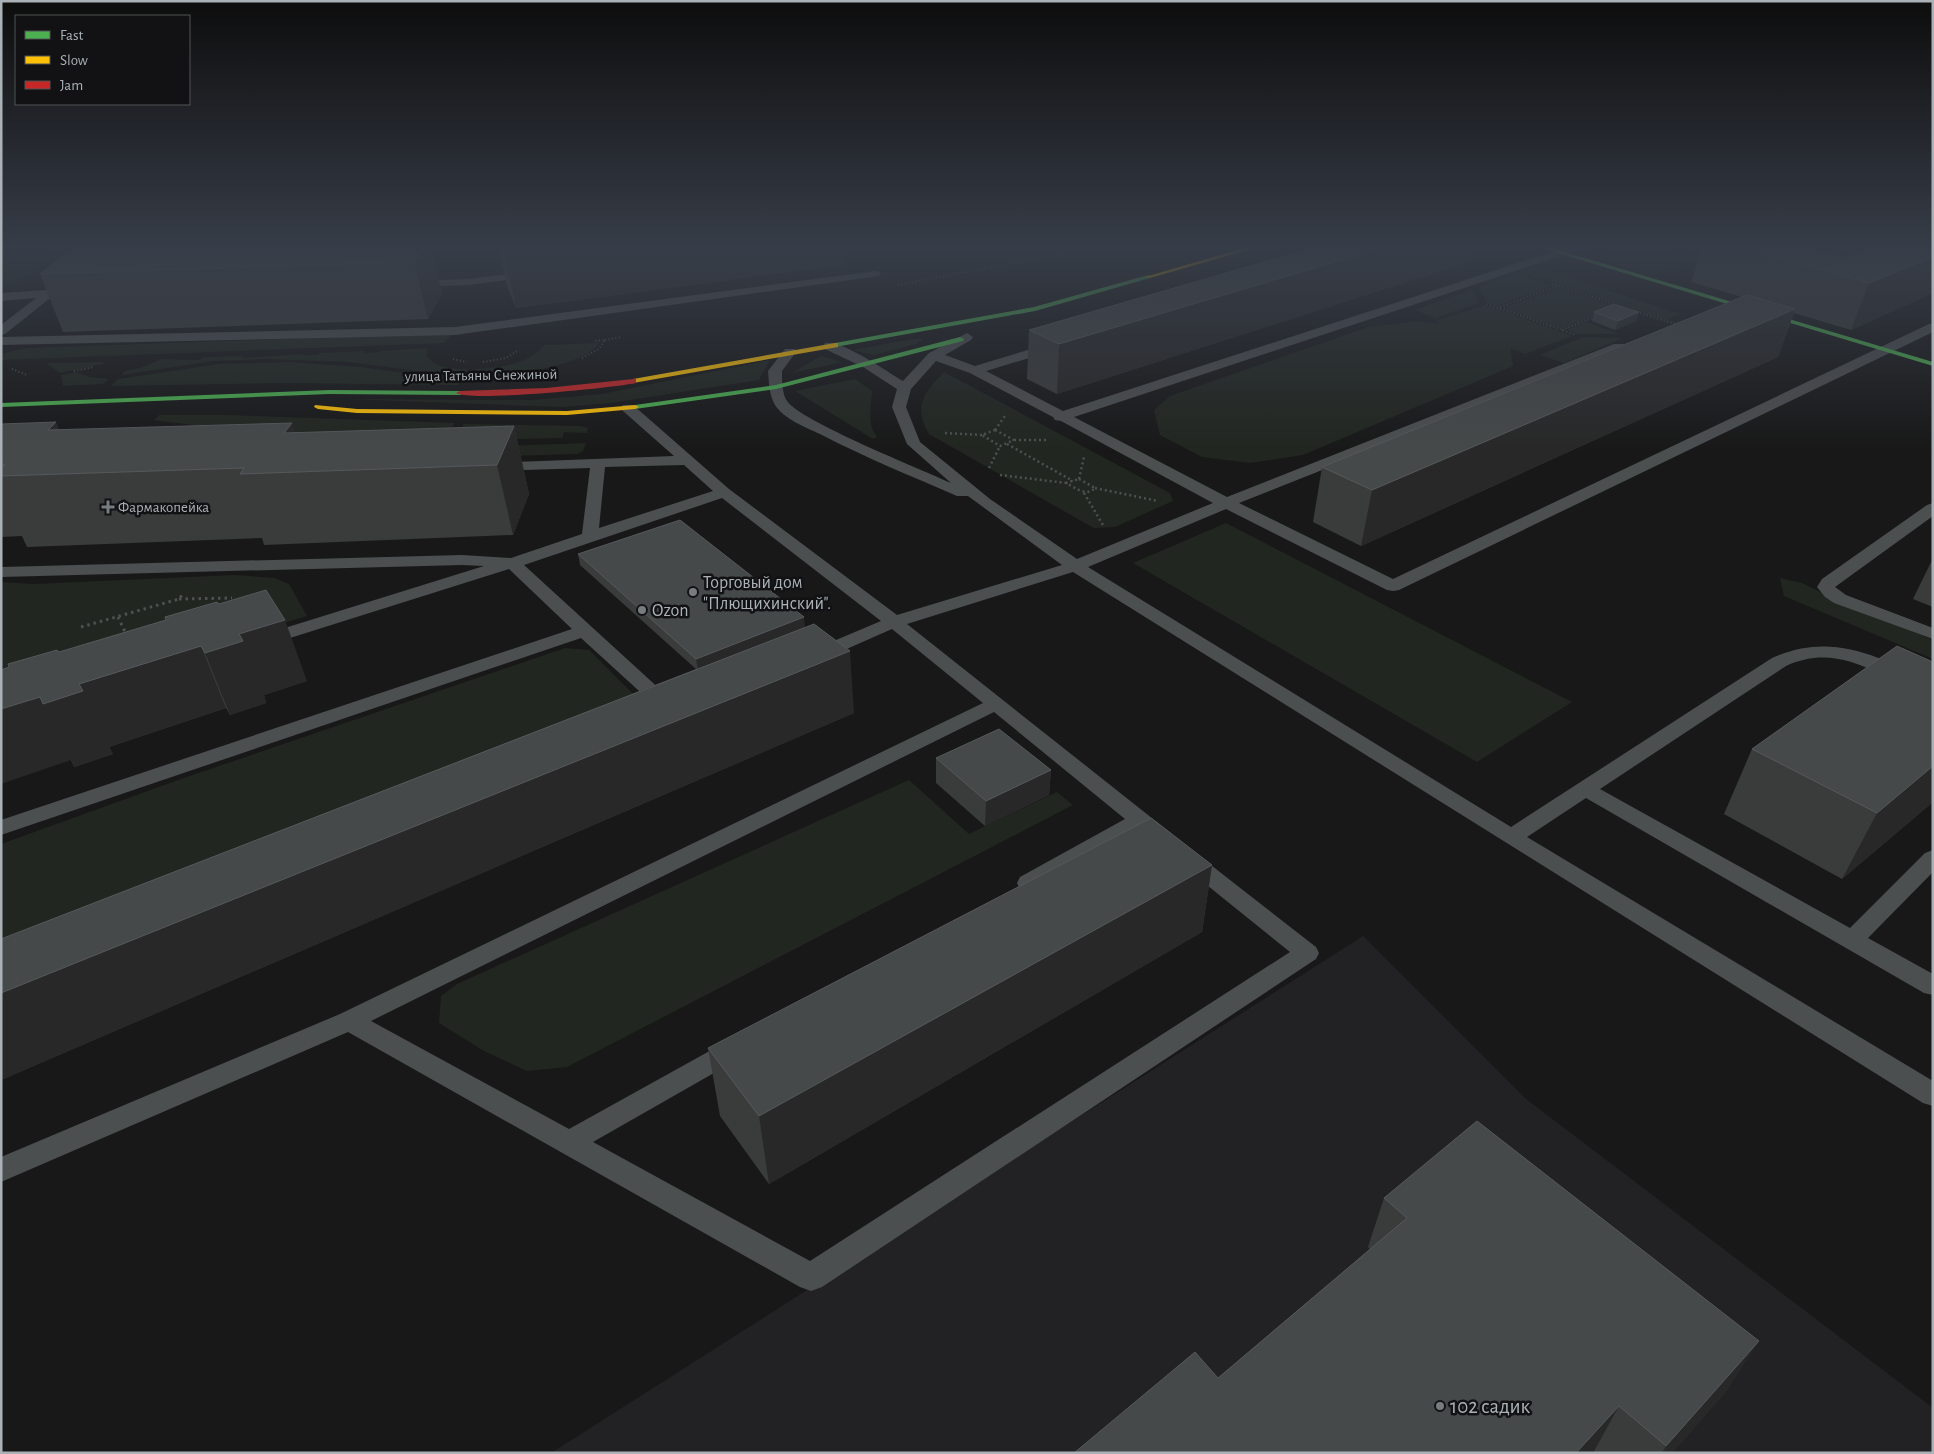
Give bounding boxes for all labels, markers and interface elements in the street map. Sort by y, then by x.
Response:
legend [15,15,190,105]
text: Fast [60,28,84,43]
text: Slow [60,53,88,68]
text: Jam [60,78,83,93]
street label: улица Татьяны Снежиной [404,367,557,384]
place label: Фармакопейка [118,500,209,515]
marker: Фармакопейка [102,501,114,513]
place label: Торговый дом "Плющихинский". [703,574,831,613]
marker: Торговый дом "Плющихинский". [687,586,699,598]
place label: Ozon [652,602,689,620]
marker: Ozon [636,604,648,616]
place label: 102 садик [1450,1396,1531,1417]
marker: 102 садик [1434,1400,1446,1412]

